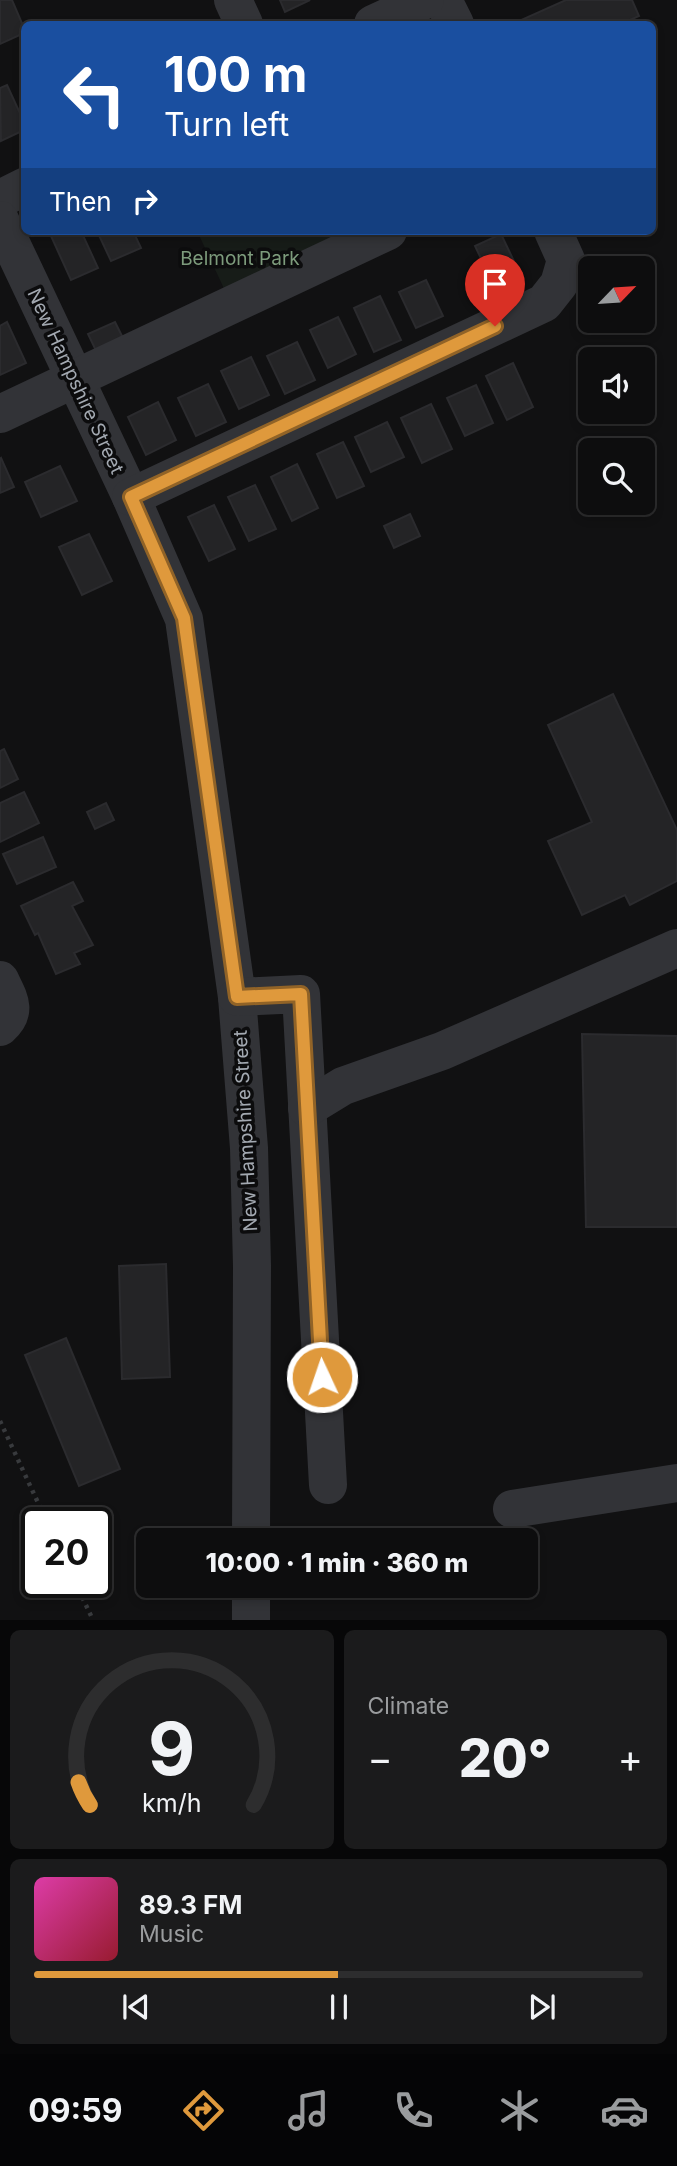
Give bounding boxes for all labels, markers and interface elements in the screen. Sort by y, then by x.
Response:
text: 100 m [164,45,308,104]
icon: left [49,49,140,140]
text: Turn left [164,105,289,144]
icon: right [126,182,164,220]
text: Then [49,186,112,217]
park label: Belmont Park [180,247,300,270]
pin [465,254,525,326]
north arrow [578,256,654,332]
map controls [578,256,655,515]
icon: arrive [476,265,514,303]
street label: New Hampshire Street [22,285,129,477]
button: sound [578,347,655,424]
button: search [578,438,655,515]
street label: New Hampshire Street [229,1030,262,1232]
position arrow [285,1340,359,1414]
speed limit sign: 20 [21,1507,112,1598]
text: 10:00 · 1 min · 360 m [206,1547,468,1578]
text: Climate [368,1692,449,1720]
text: 9 [148,1705,195,1794]
text: 20° [459,1727,552,1790]
text: − [368,1735,393,1781]
text: + [618,1735,643,1781]
text: km/h [142,1788,201,1818]
text: 89.3 FM [139,1889,243,1920]
text: Music [139,1920,204,1948]
icon: previous [117,1988,155,2026]
icon: pause [320,1988,358,2026]
icon: next [523,1988,561,2026]
icon: directions [179,2086,228,2135]
icon: music [284,2086,333,2135]
icon: phone [389,2086,438,2135]
icon: climate [495,2086,544,2135]
icon: car [600,2086,649,2135]
text: 09:59 [28,2091,122,2130]

